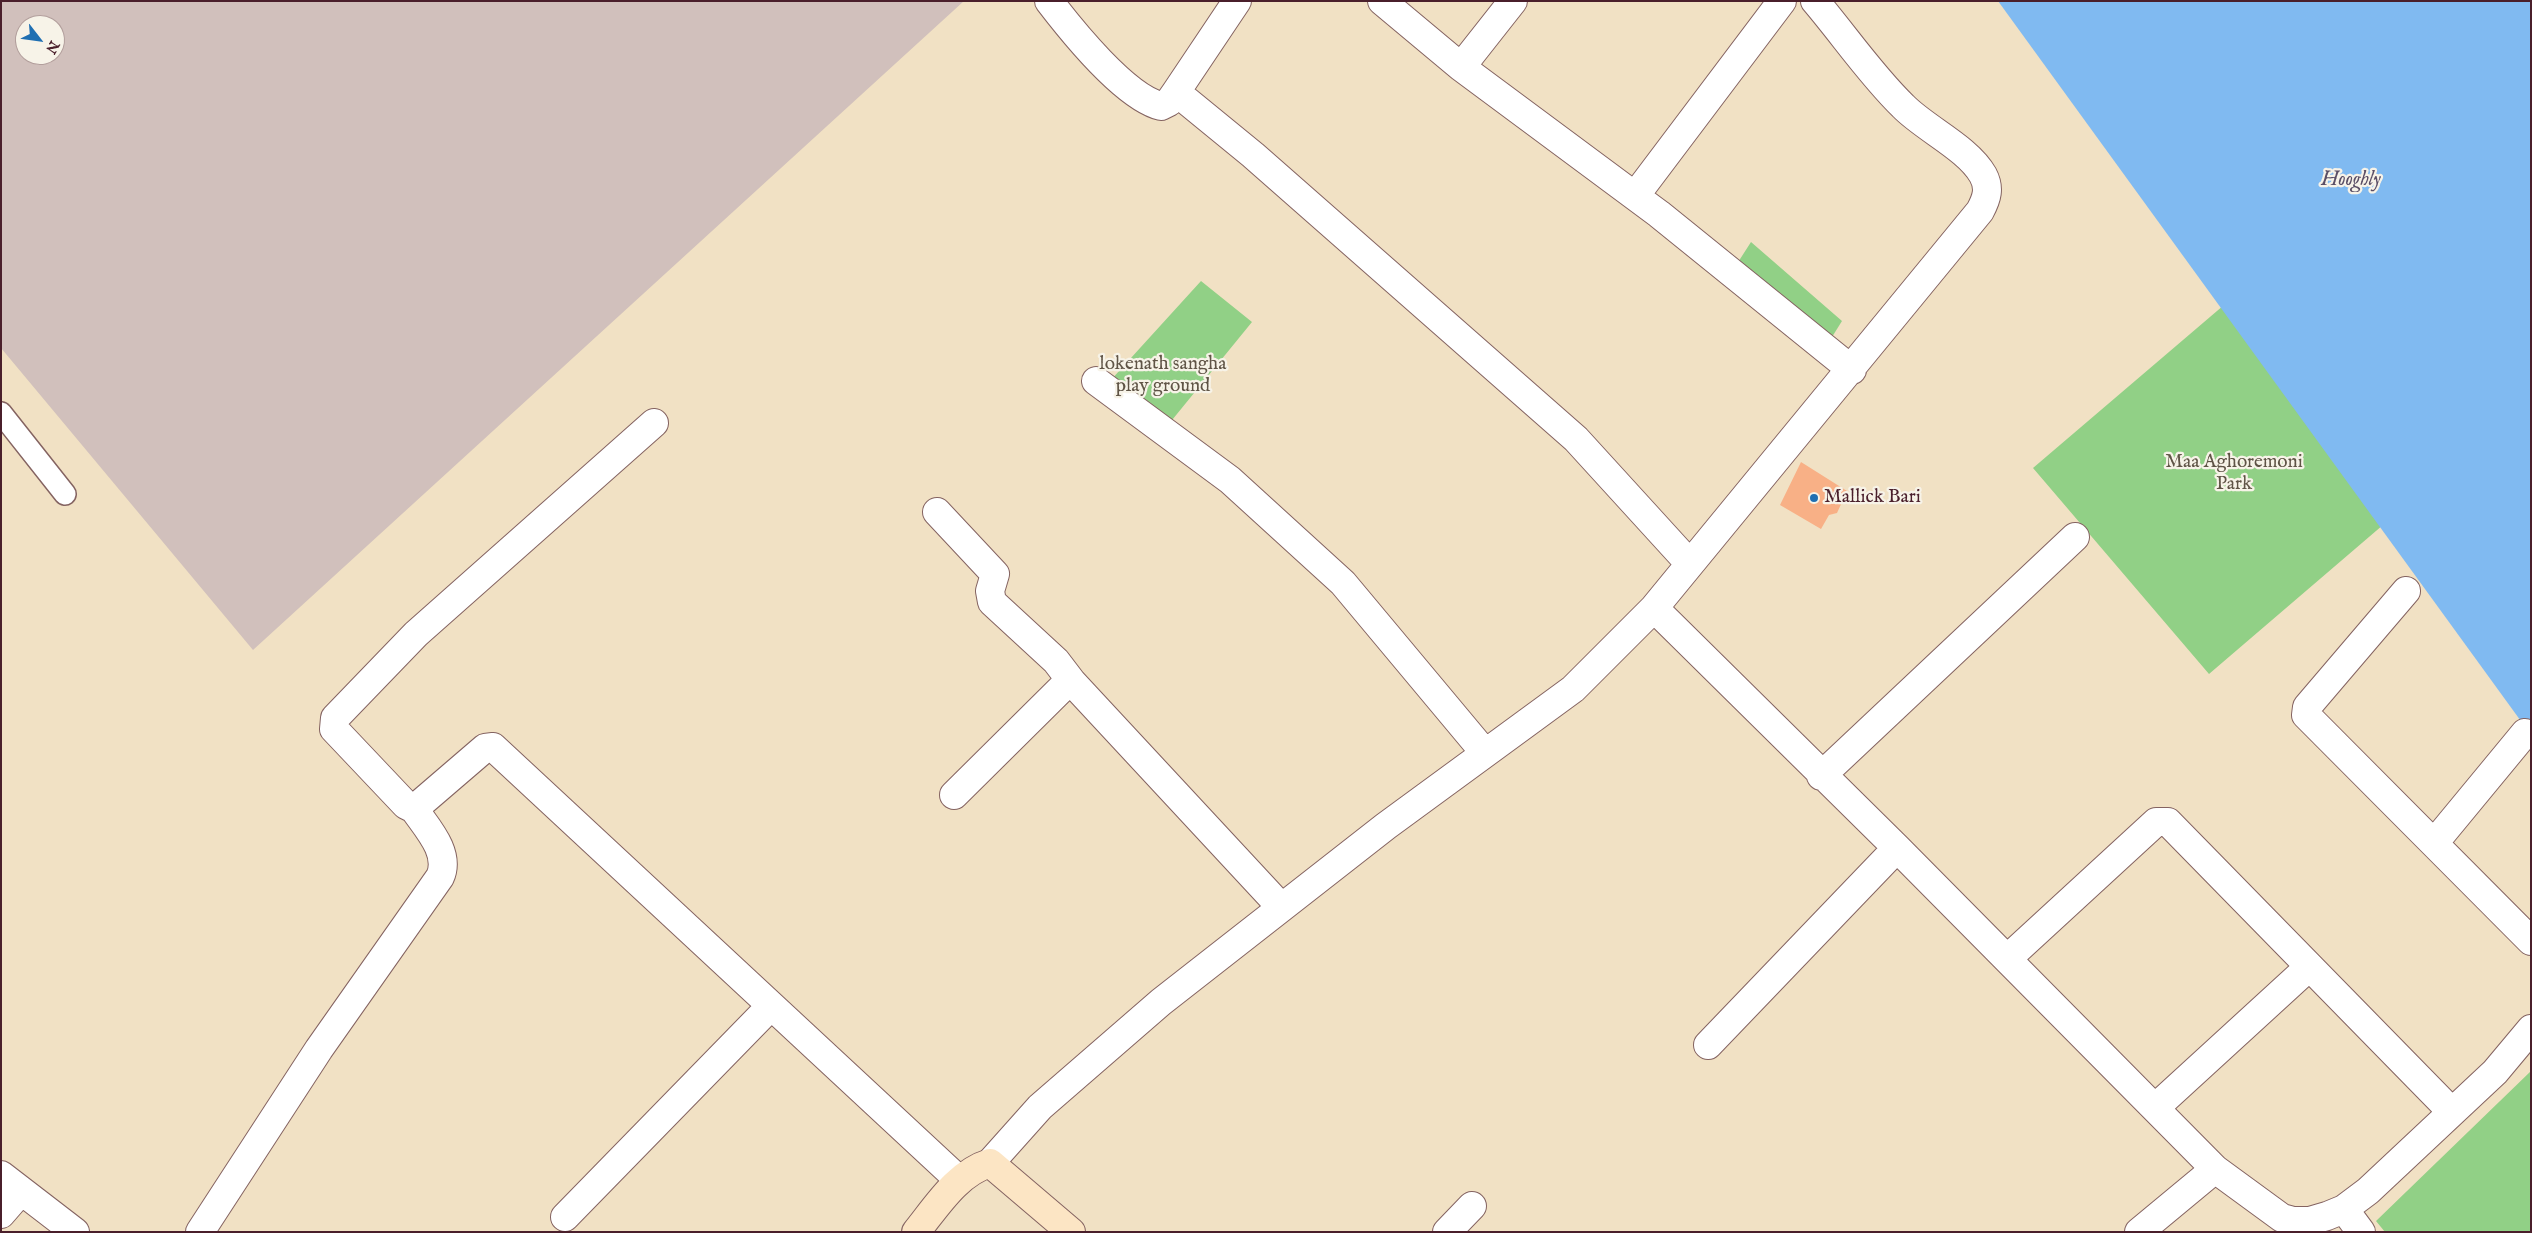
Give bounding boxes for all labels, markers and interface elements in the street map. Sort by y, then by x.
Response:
north arrow [15,15,65,65]
text: N [41,37,63,57]
water label: Hooghly [2321,169,2381,193]
park label: lokenath sangha play ground [1100,354,1226,398]
park label: Maa Aghoremoni Park [2165,452,2303,496]
place label: Mallick Bari [1824,487,1921,509]
marker: Mallick Bari [1808,492,1820,504]

